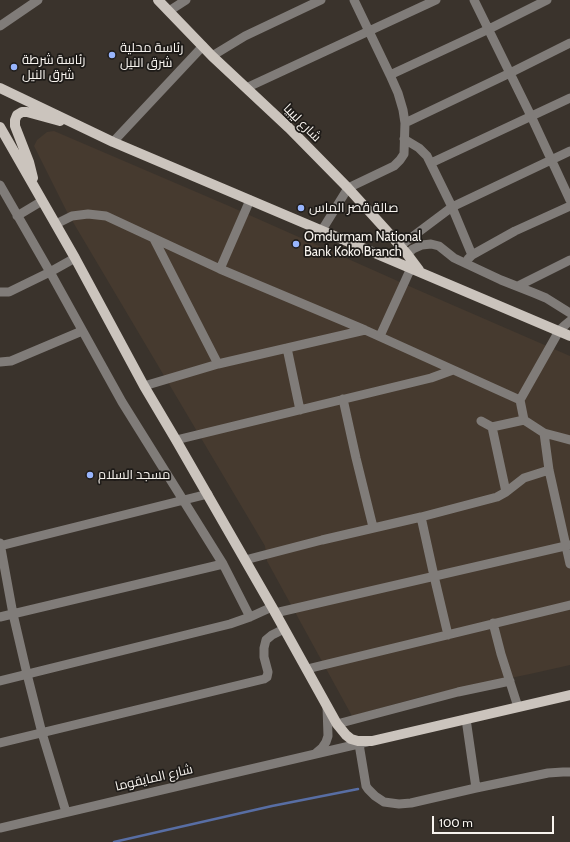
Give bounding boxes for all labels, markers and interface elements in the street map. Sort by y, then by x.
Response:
place label: رئاسة محلية شرق النيل [120,40,183,71]
marker: رئاسة محلية شرق النيل [107,50,117,60]
place label: رئاسة شرطة شرق النيل [22,52,86,83]
marker: رئاسة شرطة شرق النيل [9,62,19,72]
street label: شارع ليبيا [280,101,324,145]
place label: صالة قصر الماس [309,200,398,216]
marker: صالة قصر الماس [296,203,306,213]
place label: Omdurmam National Bank Koko Branch [304,229,421,260]
marker: Omdurmam National Bank Koko Branch [291,239,301,249]
place label: مسجد السلام [98,467,170,483]
marker: مسجد السلام [85,470,95,480]
street label: شارع المايقوما [114,761,194,795]
scale bar [434,808,556,834]
text: 100 m [439,815,473,830]

